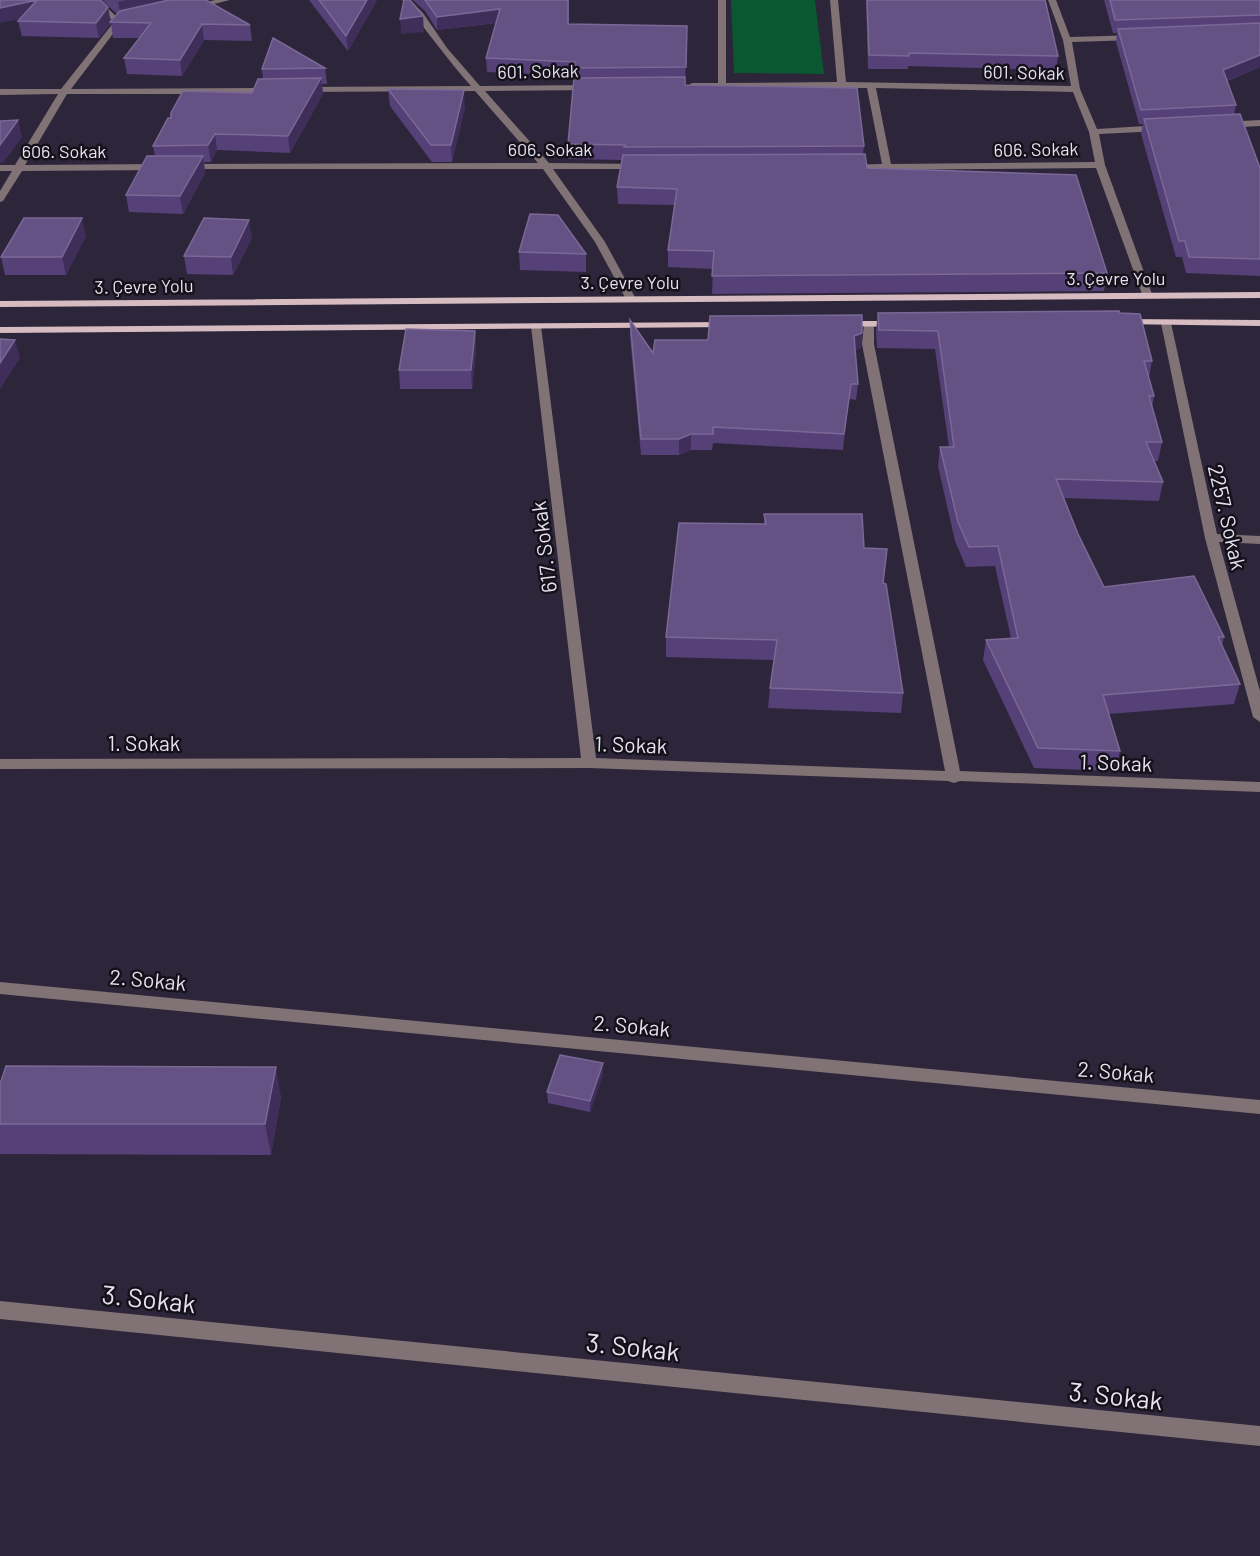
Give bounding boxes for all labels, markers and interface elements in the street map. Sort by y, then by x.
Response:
street label: 601. Sokak [497,59,579,83]
street label: 601. Sokak [983,60,1065,84]
street label: 606. Sokak [993,137,1079,161]
street label: 606. Sokak [508,138,592,160]
street label: 606. Sokak [22,140,106,162]
street label: 3. Çevre Yolu [1066,267,1166,289]
street label: 3. Çevre Yolu [580,271,680,293]
street label: 3. Çevre Yolu [94,274,194,298]
street label: 2257. Sokak [1204,462,1252,572]
street label: 617. Sokak [525,500,561,594]
street label: 1. Sokak [108,730,180,755]
street label: 1. Sokak [594,730,668,758]
street label: 1. Sokak [1079,748,1153,776]
street label: 2. Sokak [109,963,187,995]
street label: 2. Sokak [593,1009,671,1041]
street label: 2. Sokak [1077,1055,1155,1087]
street label: 3. Sokak [100,1278,198,1318]
street label: 3. Sokak [584,1326,682,1366]
street label: 3. Sokak [1067,1375,1165,1415]

